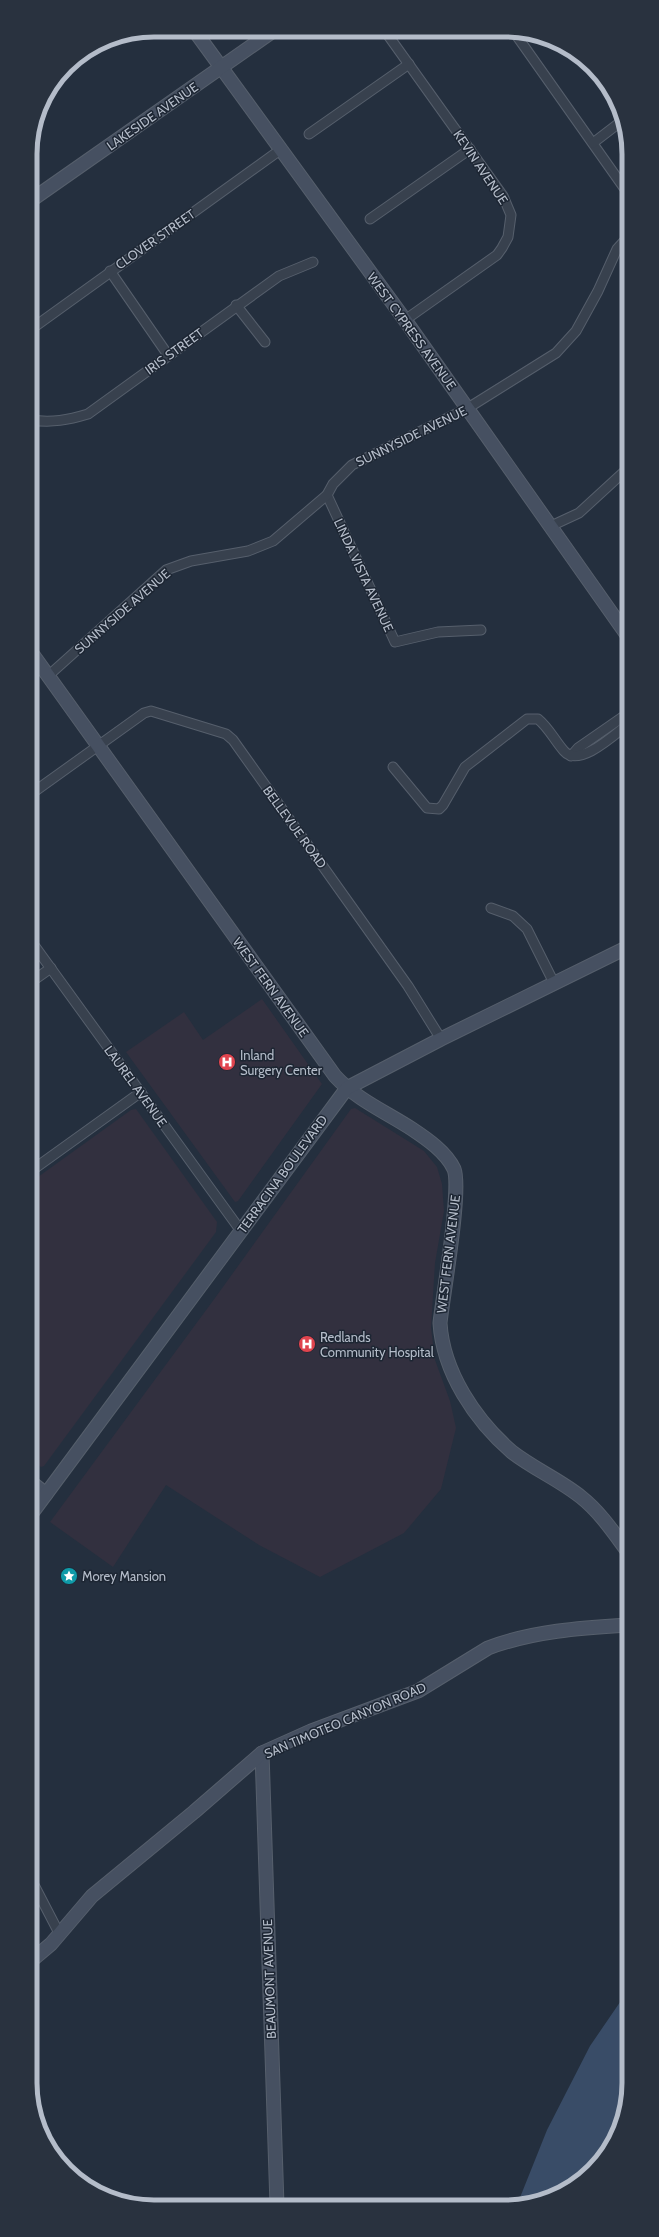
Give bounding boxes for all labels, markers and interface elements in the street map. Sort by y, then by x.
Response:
street label: LAKESIDE AVENUE [103,79,201,153]
street label: KEVIN AVENUE [450,127,512,207]
street label: CLOVER STREET [112,206,198,272]
street label: WEST CYPRESS AVENUE [364,269,460,393]
street label: IRIS STREET [142,324,207,378]
street label: SUNNYSIDE AVENUE [353,402,469,470]
street label: LINDA VISTA AVENUE [331,516,397,634]
street label: SUNNYSIDE AVENUE [71,565,173,657]
street label: BELLEVUE ROAD [260,783,330,871]
street label: WEST FERN AVENUE [230,934,312,1040]
street label: LAUREL AVENUE [101,1042,171,1130]
place label: Inland Surgery Center [240,1047,323,1078]
hospital icon: Inland Surgery Center [217,1052,237,1072]
street label: TERRACINA BOULEVARD [234,1112,330,1236]
street label: WEST FERN AVENUE [433,1194,463,1314]
place label: Redlands Community Hospital [320,1329,434,1360]
hospital icon: Redlands Community Hospital [297,1334,317,1354]
place icon: Morey Mansion [59,1566,79,1586]
place label: Morey Mansion [82,1568,166,1584]
street label: SAN TIMOTEO CANYON ROAD [262,1679,428,1761]
street label: BEAUMONT AVENUE [259,1919,279,2039]

